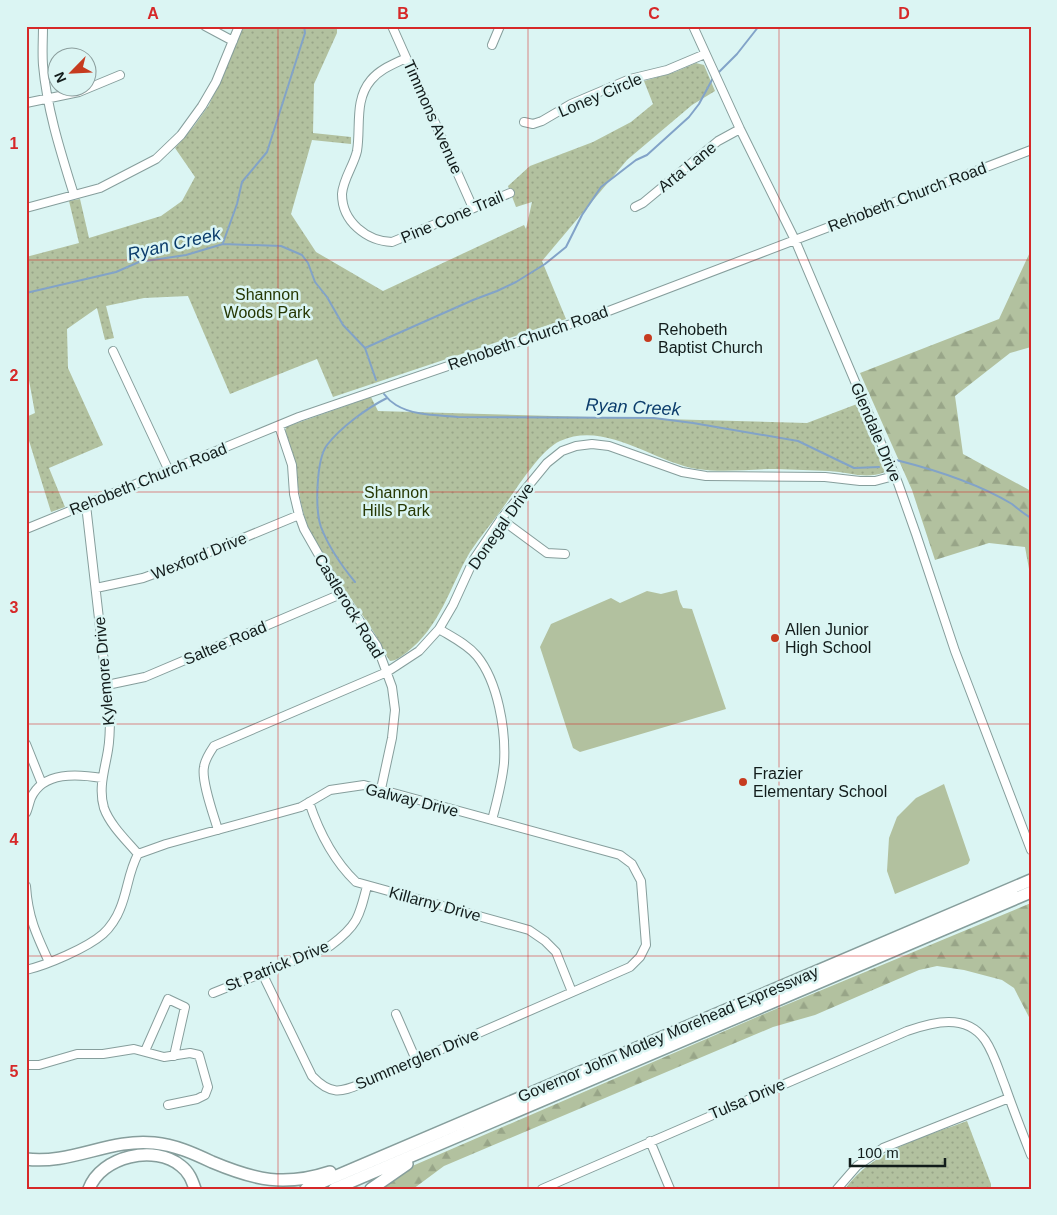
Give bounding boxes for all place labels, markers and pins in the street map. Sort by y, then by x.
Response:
place label: Rehobeth Baptist Church [658,321,763,356]
marker: Rehobeth Baptist Church [642,332,654,344]
place label: Allen Junior High School [785,621,871,656]
marker: Allen Junior High School [769,632,781,644]
place label: Frazier Elementary School [753,765,887,800]
marker: Frazier Elementary School [737,776,749,788]

